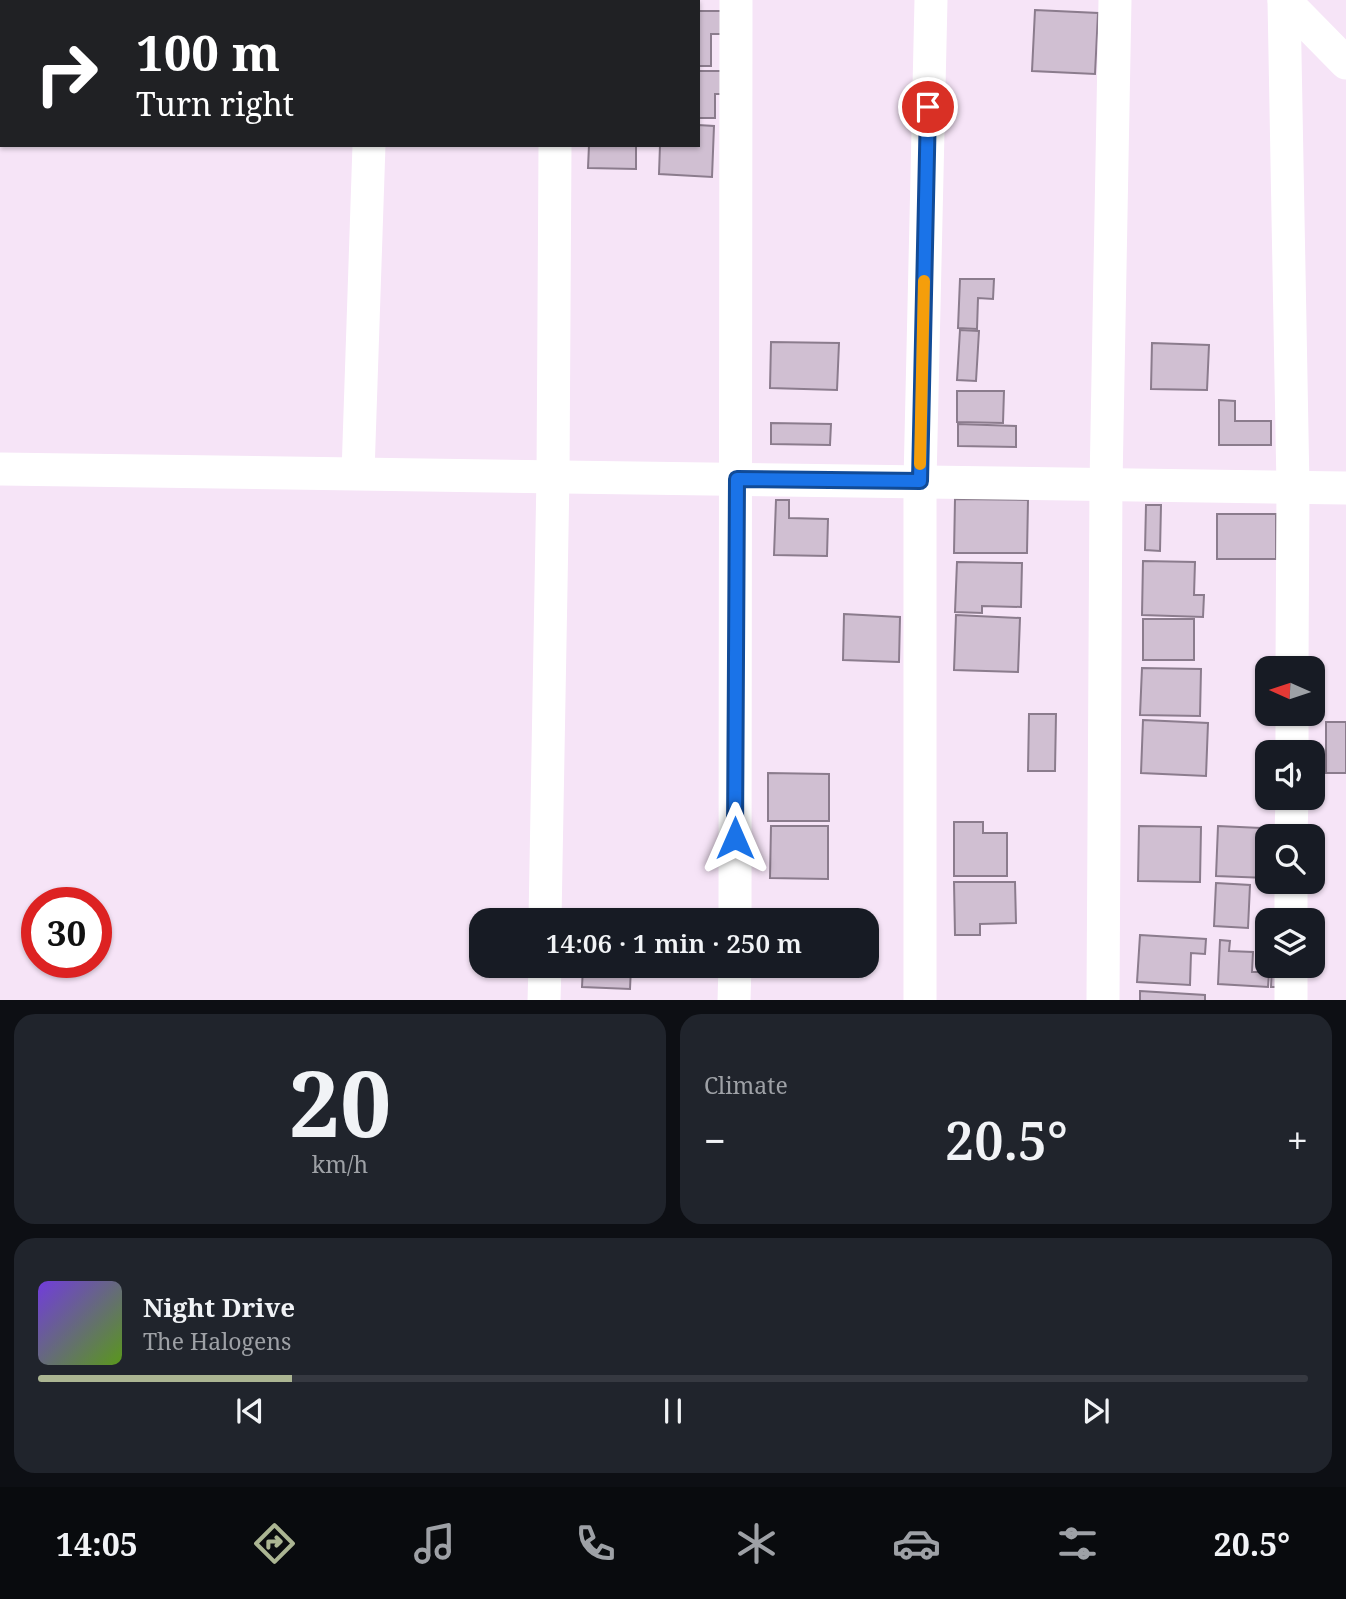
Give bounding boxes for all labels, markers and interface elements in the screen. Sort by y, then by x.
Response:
text: 100 m [136,19,280,85]
icon: right [21,28,112,119]
pin [898,77,958,137]
text: Turn right [136,82,294,125]
icon: arrive [909,88,947,126]
north arrow [1255,656,1325,726]
map controls [1255,656,1325,978]
button: sound [1255,740,1325,810]
position arrow [698,801,772,875]
button: search [1255,824,1325,894]
speed limit sign: 30 [21,887,112,978]
button: layers [1255,908,1325,978]
text: 14:06 · 1 min · 250 m [546,925,802,961]
text: 20 [289,1040,391,1164]
text: Climate [704,1069,788,1101]
text: 20.5° [945,1104,1068,1175]
text: − [704,1114,726,1166]
text: + [1287,1114,1308,1166]
text: km/h [312,1148,368,1180]
text: Night Drive [143,1289,295,1325]
text: The Halogens [143,1325,291,1357]
icon: previous [231,1392,269,1430]
icon: pause [654,1392,692,1430]
icon: next [1077,1392,1115,1430]
icon: directions [250,1519,299,1568]
icon: music [410,1519,459,1568]
icon: phone [571,1519,620,1568]
icon: climate [732,1519,781,1568]
icon: car [892,1519,941,1568]
icon: filters [1053,1519,1102,1568]
text: 14:05 [56,1522,138,1565]
text: 20.5° [1214,1522,1290,1565]

